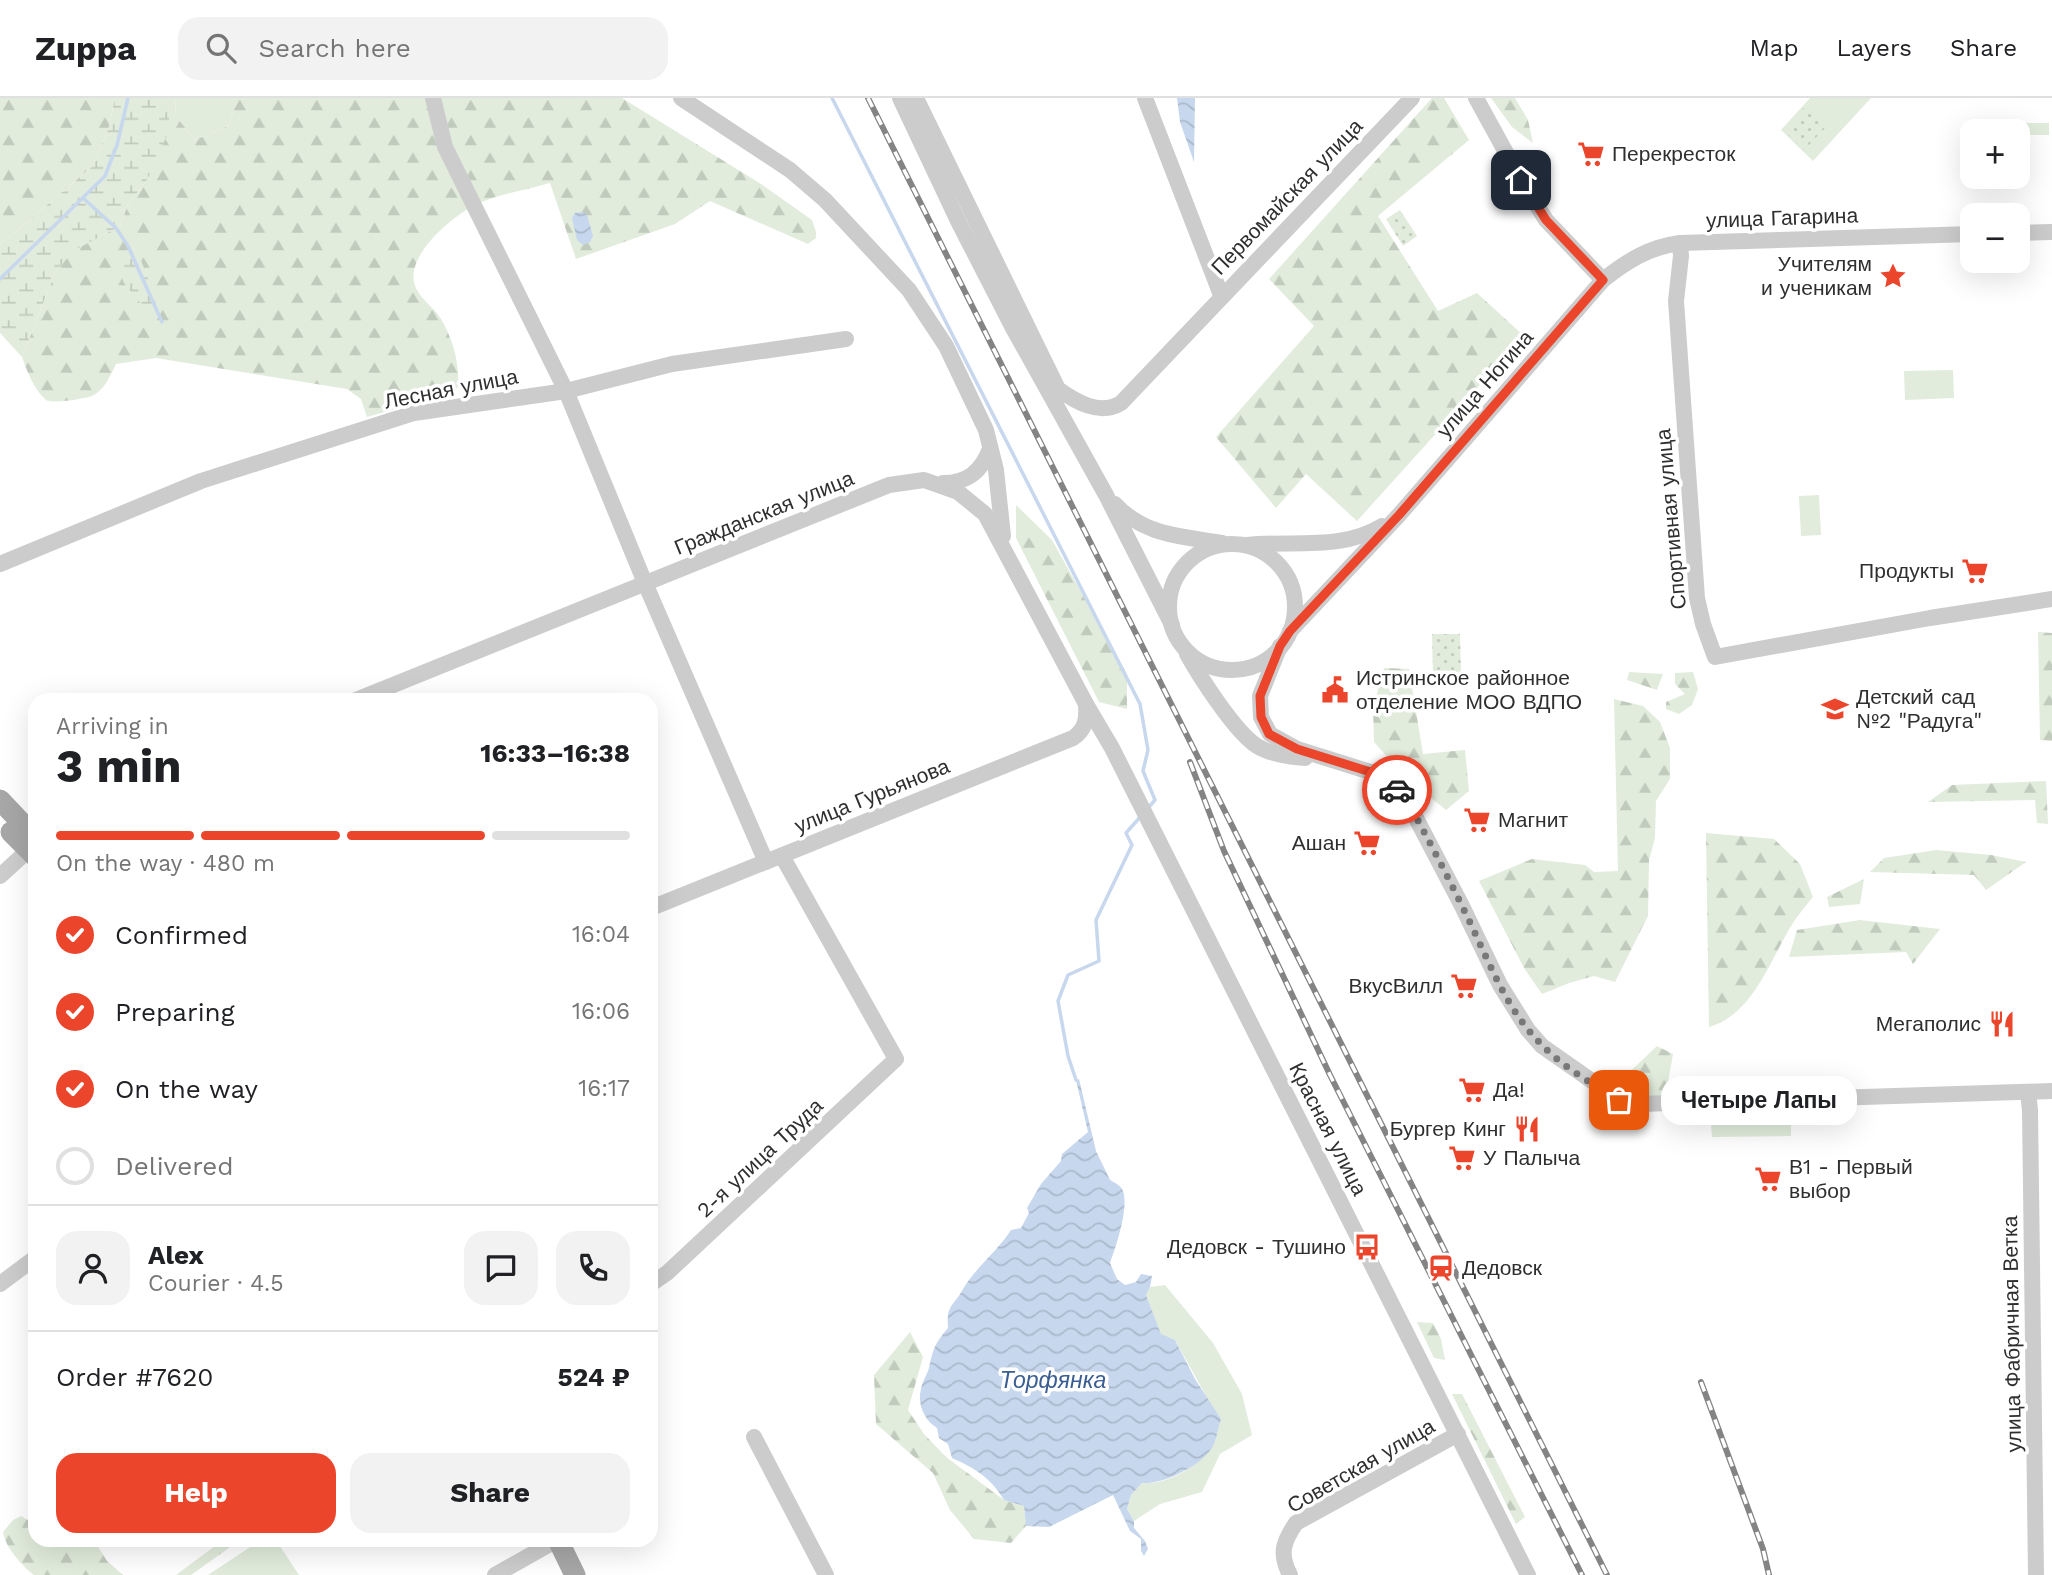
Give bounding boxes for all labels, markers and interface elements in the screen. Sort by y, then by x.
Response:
search box [178,17,668,80]
text: Zuppa [35,29,136,68]
icon: search [202,29,240,67]
text: Search here [258,33,411,63]
text: Map [1750,34,1798,62]
text: Layers [1836,34,1912,62]
text: Share [1950,34,2017,62]
street label: Первомайская улица [1206,113,1368,280]
map controls [1960,119,2030,273]
button: + [1960,119,2030,189]
supermarket icon: Перекресток [1576,139,1606,169]
place label: Перекресток [1612,141,1736,166]
pin [1491,150,1551,210]
icon: home [1502,161,1540,199]
street label: улица Гагарина [1705,202,1859,233]
button: − [1960,203,2030,273]
place label: Учителям и ученикам [1761,251,1872,300]
place icon: Учителям и ученикам [1878,261,1908,291]
street label: улица Ногина [1431,325,1538,443]
street label: Лесная улица [382,363,520,414]
street label: Спортивная улица [1650,427,1691,611]
street label: Гражданская улица [670,465,857,560]
supermarket icon: Продукты [1960,556,1990,586]
place label: Продукты [1859,558,1954,583]
place label: Истринское районное отделение МОО ВДПО [1356,665,1582,714]
public building icon: Истринское районное отделение МОО ВДПО [1320,675,1350,705]
place label: Детский сад №2 "Радуга" [1856,684,1982,733]
school or university icon: Детский сад №2 "Радуга" [1820,694,1850,724]
text: Arriving in [56,713,169,740]
text: 16:33–16:38 [480,738,630,768]
text: 3 min [56,739,182,793]
street label: улица Гурьянова [791,753,953,838]
courier [1362,755,1432,825]
icon: car [1378,771,1416,809]
supermarket icon: Магнит [1462,805,1492,835]
place label: Магнит [1498,807,1568,832]
supermarket icon: Ашан [1352,828,1382,858]
place label: Ашан [1292,830,1346,855]
text: On the way · 480 m [56,850,275,877]
icon: check [56,916,94,954]
text: Confirmed [115,920,248,950]
text: 16:04 [572,921,630,948]
supermarket icon: ВкусВилл [1449,971,1479,1001]
place label: ВкусВилл [1349,973,1443,998]
icon: check [56,993,94,1031]
text: Preparing [115,997,235,1027]
text: 16:06 [572,998,630,1025]
restaurant icon: Мегаполис [1987,1009,2017,1039]
place label: Мегаполис [1876,1011,1981,1036]
street label: Красная улица [1284,1058,1373,1200]
icon: check [56,1070,94,1108]
pin [1589,1070,1649,1130]
text: On the way [115,1074,258,1104]
text: 16:17 [578,1075,630,1102]
supermarket icon: Да! [1457,1075,1487,1105]
callout: Четыре Лапы [1661,1076,1857,1124]
place label: Да! [1493,1077,1525,1102]
icon: bag [1600,1081,1638,1119]
text: Четыре Лапы [1681,1087,1837,1114]
street label: 2-я улица Труда [692,1093,828,1222]
restaurant icon: Бургер Кинг [1512,1114,1542,1144]
place label: Бургер Кинг [1390,1116,1506,1141]
supermarket icon: У Палыча [1447,1143,1477,1173]
place label: У Палыча [1483,1145,1581,1170]
text: Delivered [115,1151,234,1181]
place label: В1 - Первый выбор [1789,1154,1913,1203]
supermarket icon: В1 - Первый выбор [1753,1164,1783,1194]
street label: улица Фабричная Ветка [1997,1215,2026,1453]
button: person [56,1231,130,1305]
button: chat [464,1231,538,1305]
button: phone [556,1231,630,1305]
bus stop icon: Дедовск - Тушино [1352,1232,1382,1262]
place label: Дедовск - Тушино [1167,1234,1346,1259]
text: Alex [148,1240,204,1270]
station icon: Дедовск [1426,1253,1456,1283]
place label: Дедовск [1462,1255,1543,1280]
text: Courier · 4.5 [148,1270,284,1297]
text: Order #7620 [56,1362,214,1392]
text: 524 ₽ [558,1362,630,1392]
water label: Торфянка [1000,1367,1106,1394]
street label: Советская улица [1283,1413,1439,1518]
button: Help [56,1453,336,1533]
button: Share [350,1453,630,1533]

